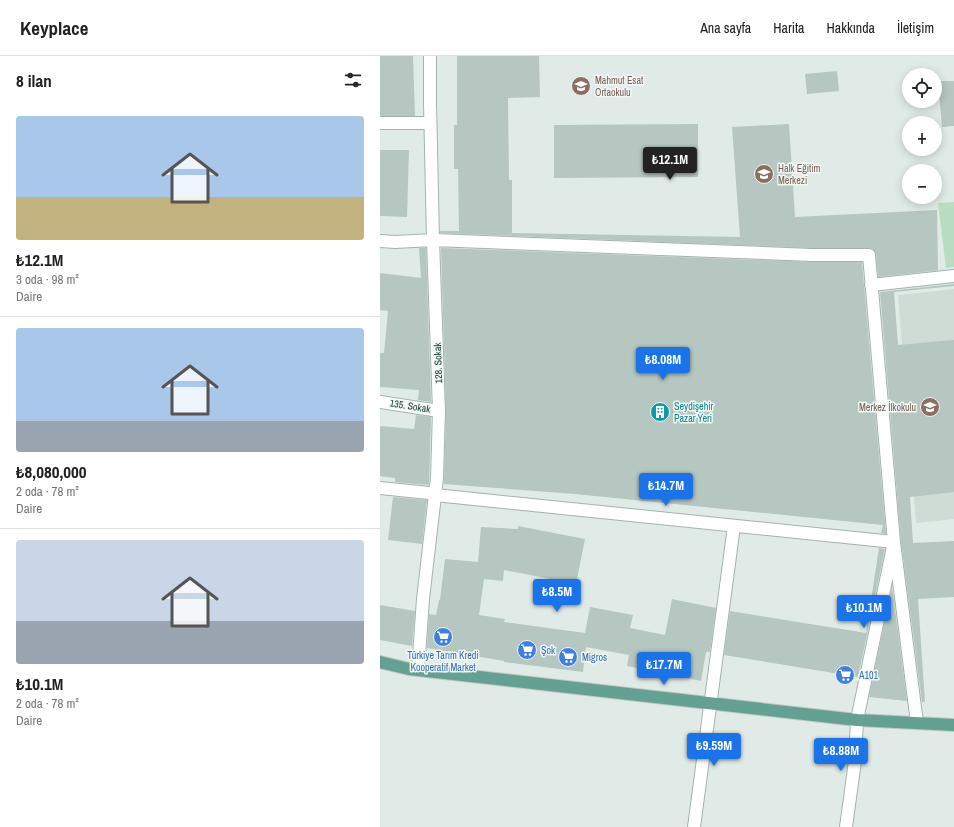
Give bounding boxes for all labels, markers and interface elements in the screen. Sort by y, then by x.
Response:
text: Keyplace [20,15,88,41]
text: Ana sayfa [700,19,751,37]
text: Harita [773,19,804,37]
text: Hakkında [826,19,875,37]
text: İletişim [897,19,934,37]
map controls [902,68,942,204]
button: locate [902,68,942,108]
text: 8 ilan [16,69,52,92]
icon: filters [342,69,364,91]
place label: Mahmut Esat Ortaokulu [595,74,644,99]
school or university icon: Mahmut Esat Ortaokulu [570,75,592,97]
button: + [902,116,942,156]
icon: home [154,142,226,214]
pin: ₺12.1M [637,147,703,181]
text: ₺12.1M [652,151,688,168]
place label: Halk Eğitim Merkezi [778,162,821,187]
school or university icon: Halk Eğitim Merkezi [753,163,775,185]
button: − [902,164,942,204]
text: ₺12.1M [16,248,63,271]
text: 3 oda · 98 m² [16,271,79,288]
text: Daire [16,288,42,305]
street label: 128. Sokak [431,341,445,384]
pin: ₺8.08M [630,347,696,381]
text: ₺8.08M [645,351,681,368]
icon: home [154,354,226,426]
street label: 135. Sokak [389,396,432,416]
school or university icon: Merkez İlkokulu [919,396,941,418]
place label: Seydişehir Pazar Yeri [674,400,713,425]
building icon: Seydişehir Pazar Yeri [649,401,671,423]
place label: Merkez İlkokulu [859,401,916,414]
text: ₺8,080,000 [16,460,87,483]
pin: ₺14.7M [633,473,699,507]
text: ₺14.7M [648,477,684,494]
text: 2 oda · 78 m² [16,483,79,500]
text: Daire [16,500,42,517]
icon: home [154,566,226,638]
pin: ₺8.5M [529,579,585,613]
text: ₺8.5M [542,583,572,600]
pin: ₺10.1M [831,595,897,629]
text: ₺10.1M [846,599,882,616]
supermarket icon: Türkiye Tarım Kredi Kooperatif Market [432,626,454,648]
supermarket icon: Şok [516,639,538,661]
place label: Şok [541,644,556,657]
supermarket icon: Migros [557,646,579,668]
place label: Türkiye Tarım Kredi Kooperatif Market [407,649,479,674]
place label: Migros [582,651,607,664]
pin: ₺17.7M [631,652,697,686]
text: ₺17.7M [646,656,682,673]
supermarket icon: A101 [834,664,856,686]
place label: A101 [858,669,879,682]
text: ₺10.1M [16,672,63,695]
text: 2 oda · 78 m² [16,695,79,712]
text: Daire [16,712,42,729]
pin: ₺9.59M [681,733,747,767]
text: ₺9.59M [696,737,732,754]
pin: ₺8.88M [808,738,874,772]
text: ₺8.88M [823,742,859,759]

